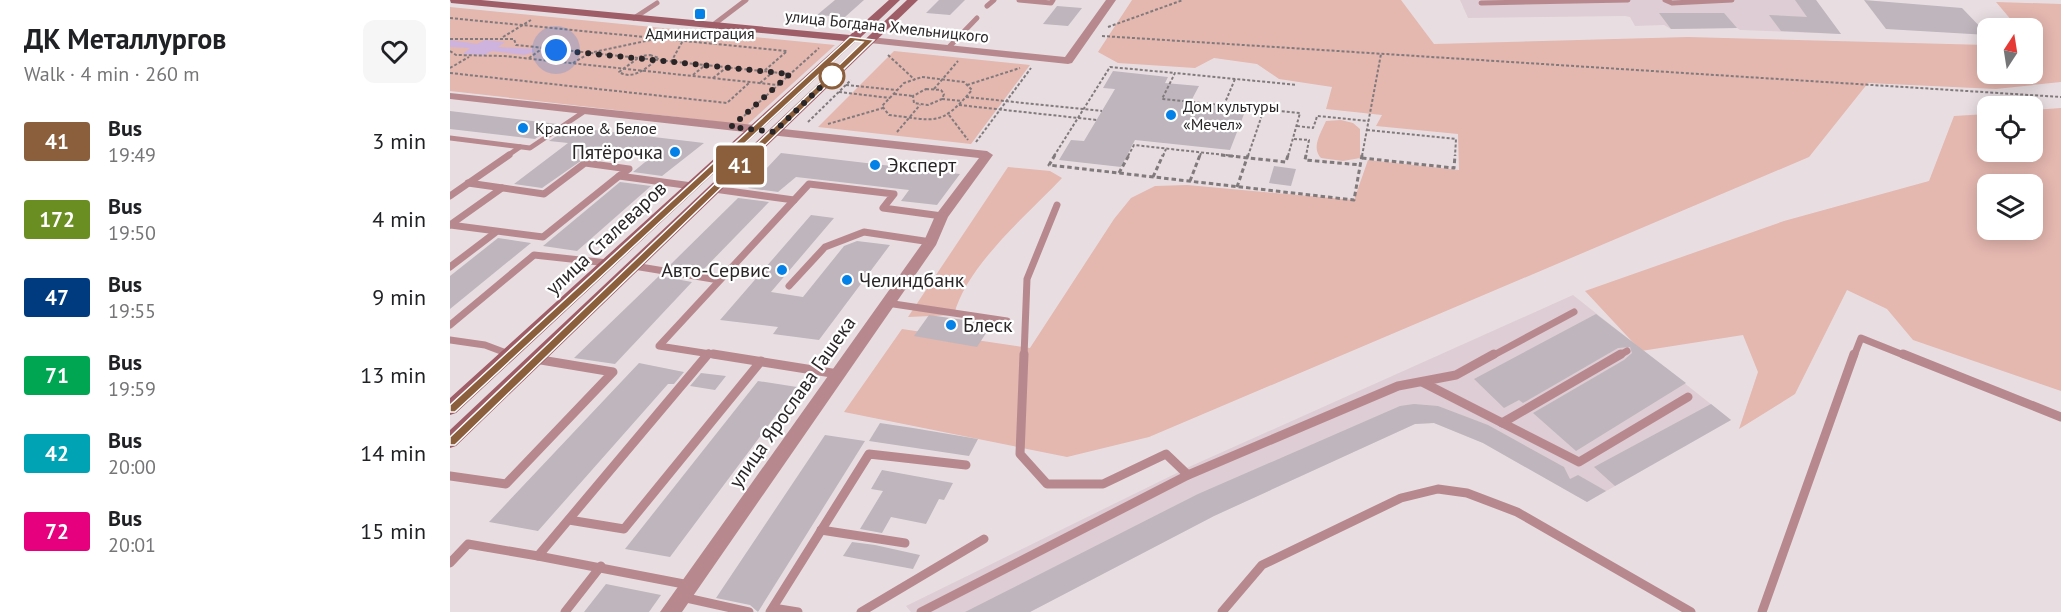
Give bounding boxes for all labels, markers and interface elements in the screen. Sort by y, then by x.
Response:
street label: улица Богдана Хмельницкого [784,5,990,47]
marker: Администрация [693,7,707,21]
north arrow [1977,18,2043,84]
map controls [1977,18,2043,240]
text: ДК Металлургов [24,20,226,57]
button: heart [363,20,426,83]
place label: Администрация [645,23,755,43]
your location [541,35,571,65]
text: Walk · 4 min · 260 m [24,61,200,87]
unlabelled marker [819,63,845,89]
place label: Дом культуры «Мечел» [1183,96,1279,134]
button: locate [1977,96,2043,162]
marker: Дом культуры «Мечел» [1164,108,1178,122]
text: Bus [108,114,142,142]
place label: Красное & Белое [535,118,657,138]
marker: Красное & Белое [516,121,530,135]
text: 3 min [372,127,426,155]
text: 41 [45,128,69,155]
place label: Пятёрочка [572,139,663,165]
text: 19:49 [108,142,156,168]
marker: Пятёрочка [668,145,682,159]
line badge: 41 [713,146,767,184]
text: 41 [728,152,752,179]
place label: Эксперт [887,152,956,178]
marker: Эксперт [868,158,882,172]
button: layers [1977,174,2043,240]
street label: улица Сталеваров [540,175,672,301]
text: Bus [108,192,142,220]
text: 4 min [372,205,426,233]
text: 172 [39,206,75,233]
text: 19:50 [108,220,156,246]
place label: Авто-Сервис [661,257,770,283]
marker: Авто-Сервис [775,263,789,277]
place label: Челиндбанк [859,267,965,293]
text: Bus [108,270,142,298]
marker: Челиндбанк [840,273,854,287]
text: 9 min [372,283,426,311]
text: 47 [45,284,69,311]
text: 19:55 [108,298,156,324]
street label: улица Ярослава Гашека [723,311,861,493]
place label: Блеск [963,312,1013,338]
marker: Блеск [944,318,958,332]
text: Bus [108,348,142,376]
text: 13 min [360,361,426,389]
text: 71 [45,362,69,389]
text: 19:59 [108,376,156,402]
text: Bus [108,426,142,454]
text: 14 min [360,439,426,467]
text: 42 [45,440,69,467]
text: 20:00 [108,454,156,480]
text: Bus [108,504,142,532]
text: 15 min [360,517,426,545]
text: 72 [45,518,69,545]
text: 20:01 [108,532,156,558]

